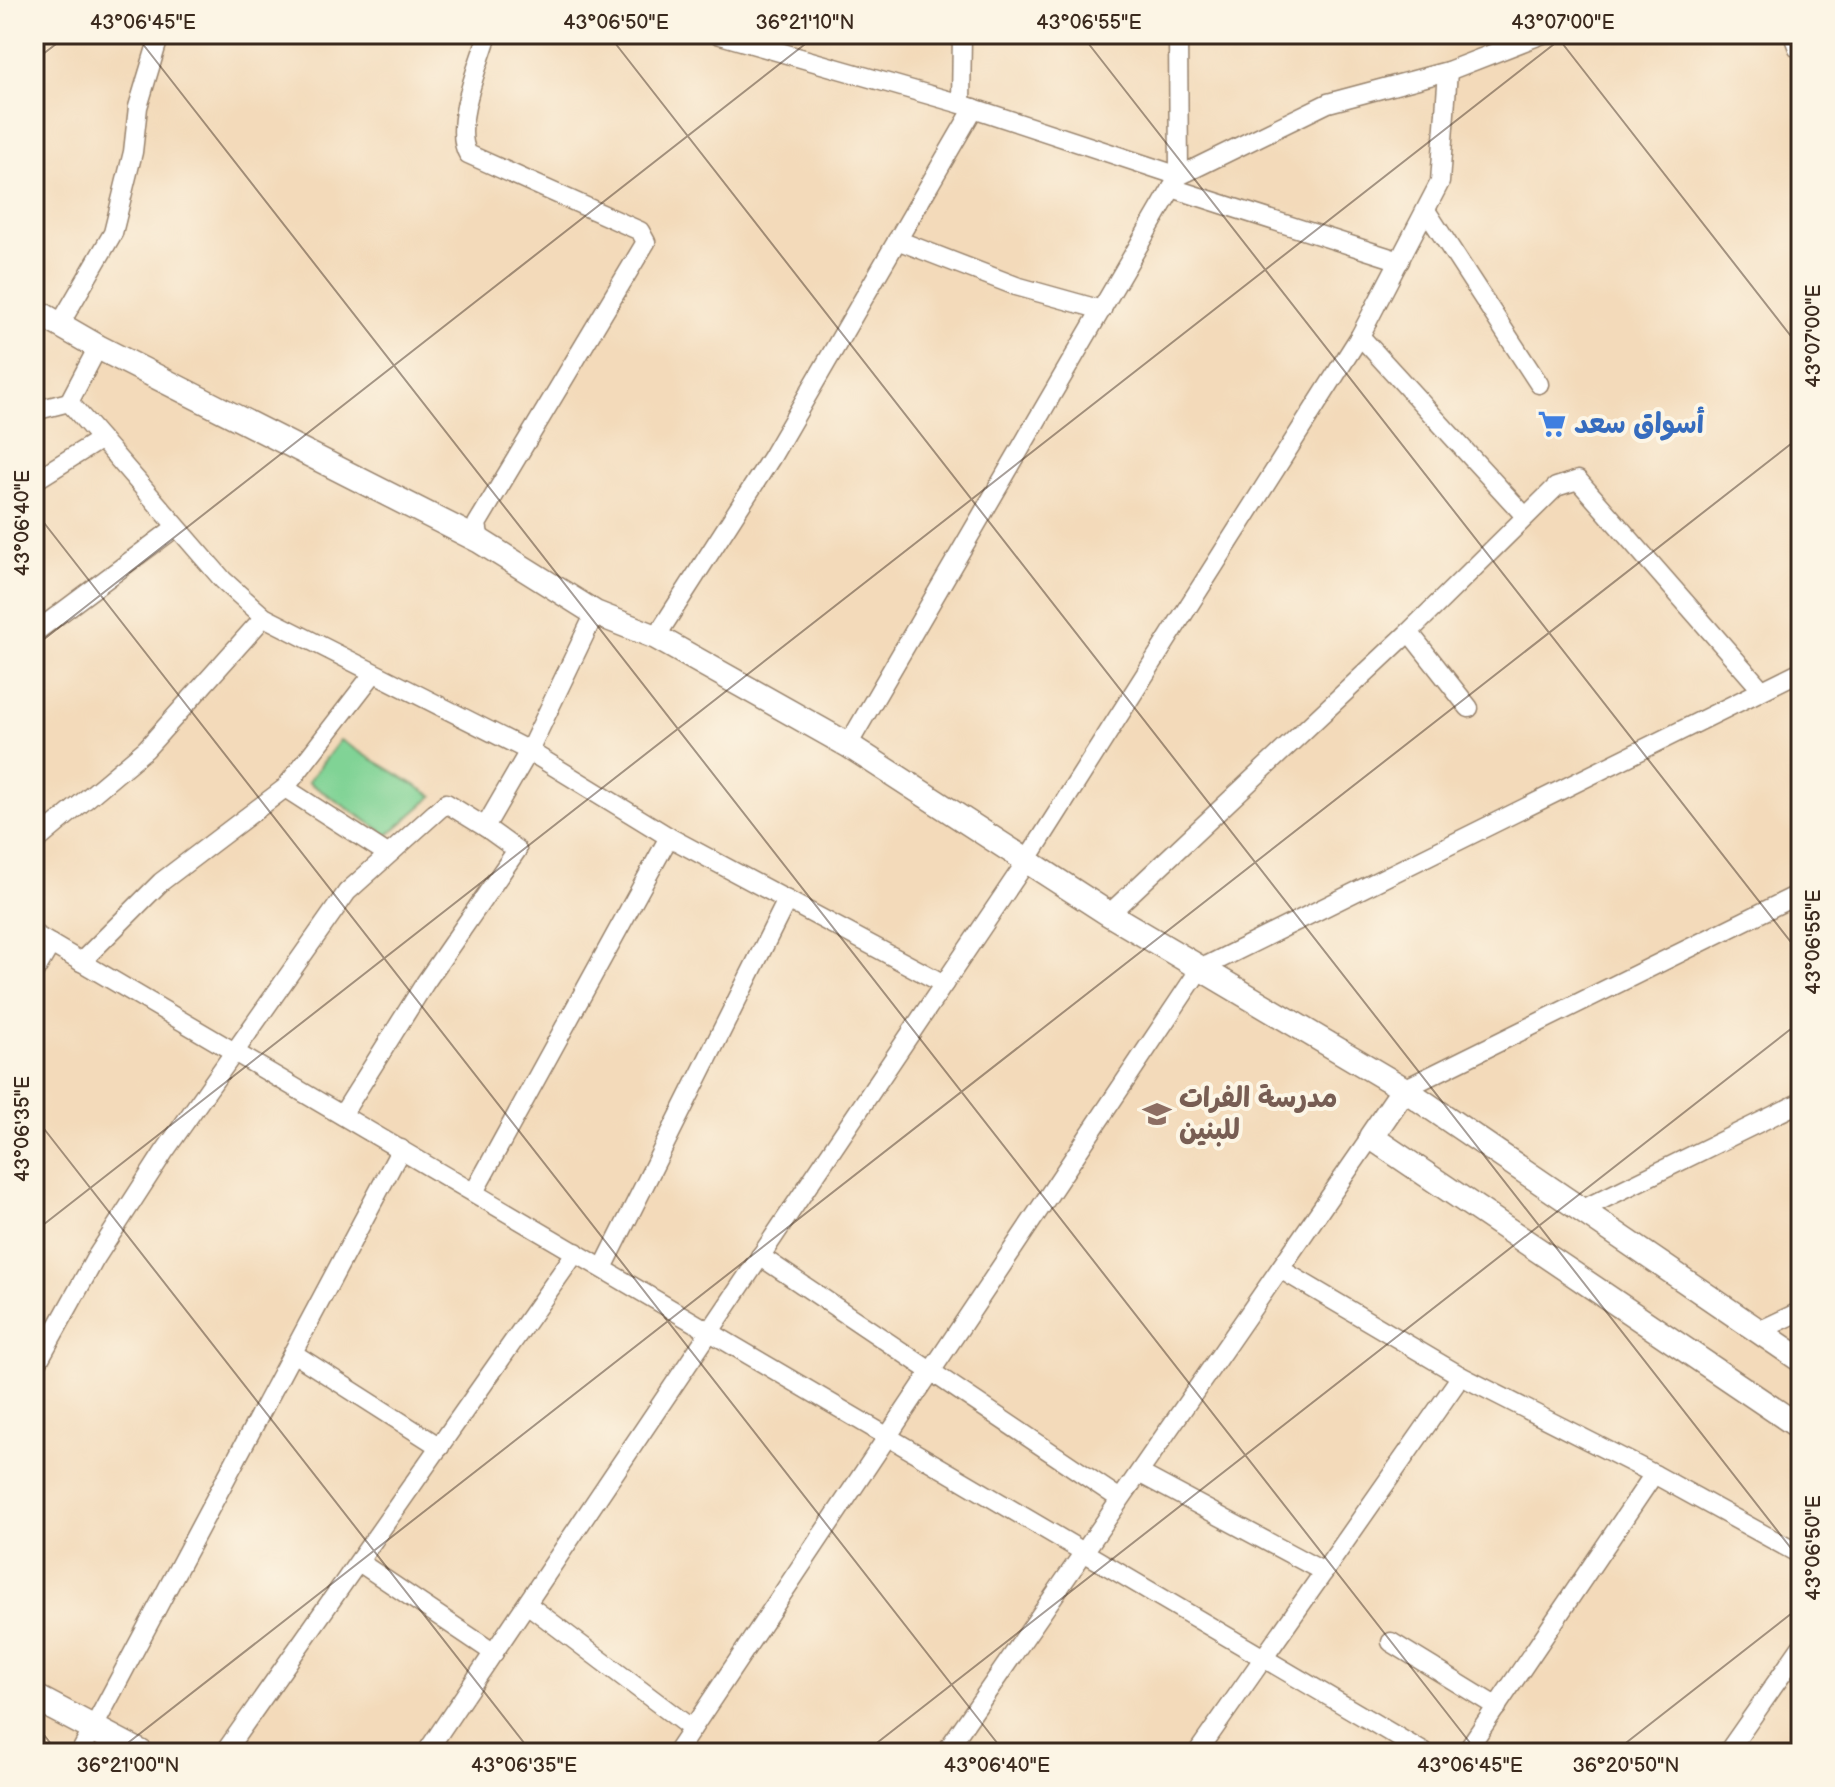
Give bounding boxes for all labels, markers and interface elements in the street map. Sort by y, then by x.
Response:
text: 43°06'45"E [90,11,196,35]
text: 43°06'50"E [563,11,669,35]
text: 36°21'10"N [755,11,855,35]
text: 43°06'55"E [1036,11,1142,35]
text: 43°07'00"E [1511,11,1615,35]
text: 43°07'00"E [1802,284,1826,388]
place label: أسواق سعد [1574,406,1705,441]
supermarket icon: أسواق سعد [1537,409,1567,439]
text: 43°06'40"E [11,470,35,576]
text: 43°06'55"E [1802,889,1826,995]
text: 43°06'35"E [11,1076,35,1182]
place label: مدرسة الفرات للبنين [1179,1082,1338,1147]
school or university icon: مدرسة الفرات للبنين [1142,1099,1172,1129]
text: 43°06'50"E [1802,1495,1826,1601]
text: 36°21'00"N [76,1754,180,1778]
text: 43°06'35"E [471,1754,577,1778]
text: 43°06'40"E [944,1754,1050,1778]
text: 43°06'45"E [1417,1754,1523,1778]
text: 36°20'50"N [1572,1754,1680,1778]

